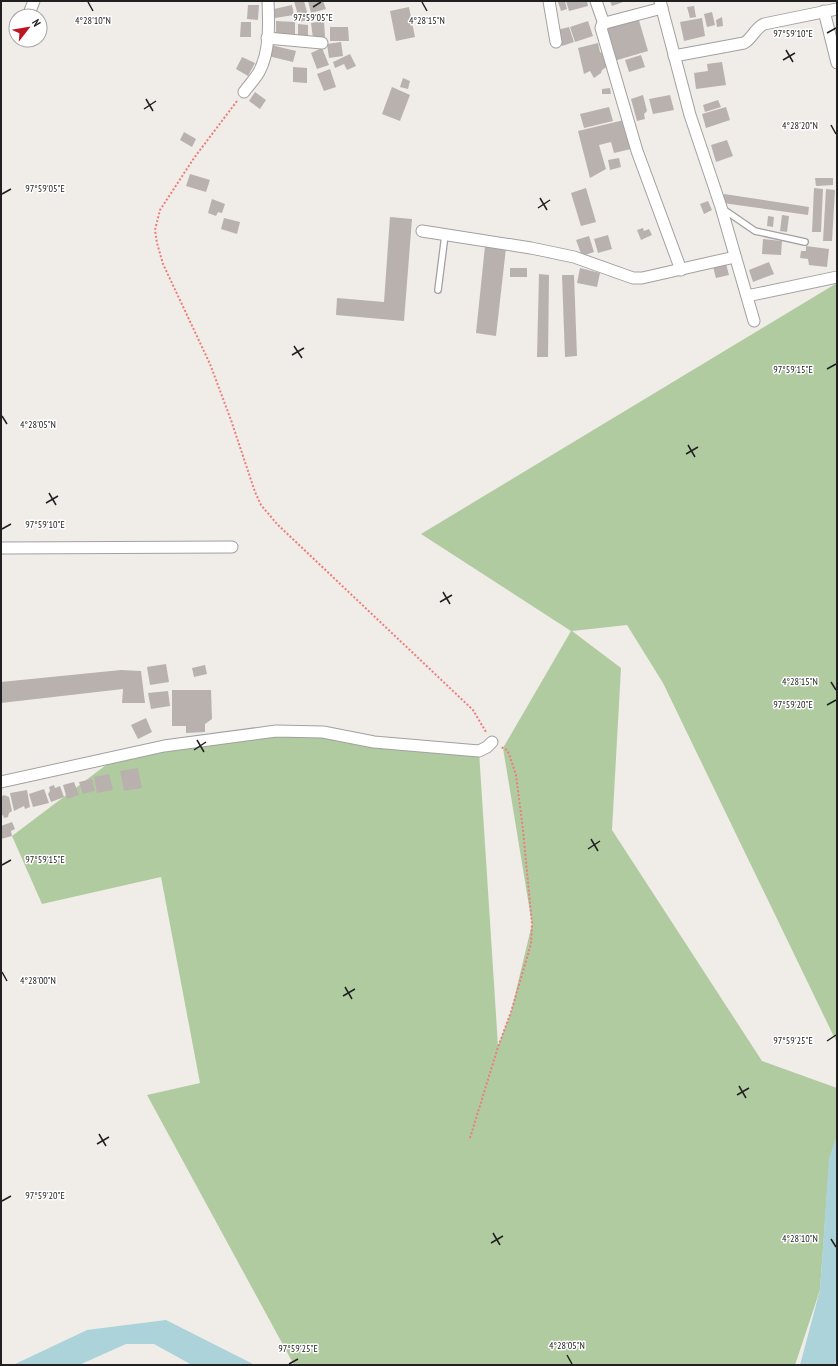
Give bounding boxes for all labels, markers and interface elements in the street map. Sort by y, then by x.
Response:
north arrow [8,8,48,48]
text: 97°59'05"E [293,11,333,24]
text: 4°28'10"N [75,14,111,27]
text: 4°28'15"N [409,14,445,27]
text: N [29,17,44,29]
text: 97°59'10"E [773,27,813,40]
text: 4°28'20"N [782,119,818,132]
text: 97°59'05"E [25,182,65,195]
text: 97°59'15"E [773,363,813,376]
text: 4°28'05"N [20,418,56,431]
text: 97°59'10"E [25,518,65,531]
text: 4°28'15"N [782,675,818,688]
text: 97°59'20"E [773,698,813,711]
text: 97°59'15"E [25,853,65,866]
text: 4°28'00"N [20,974,56,987]
text: 97°59'25"E [773,1034,813,1047]
text: 97°59'20"E [25,1189,65,1202]
text: 4°28'10"N [782,1232,818,1245]
text: 4°28'05"N [549,1339,585,1352]
text: 97°59'25"E [278,1342,318,1355]

